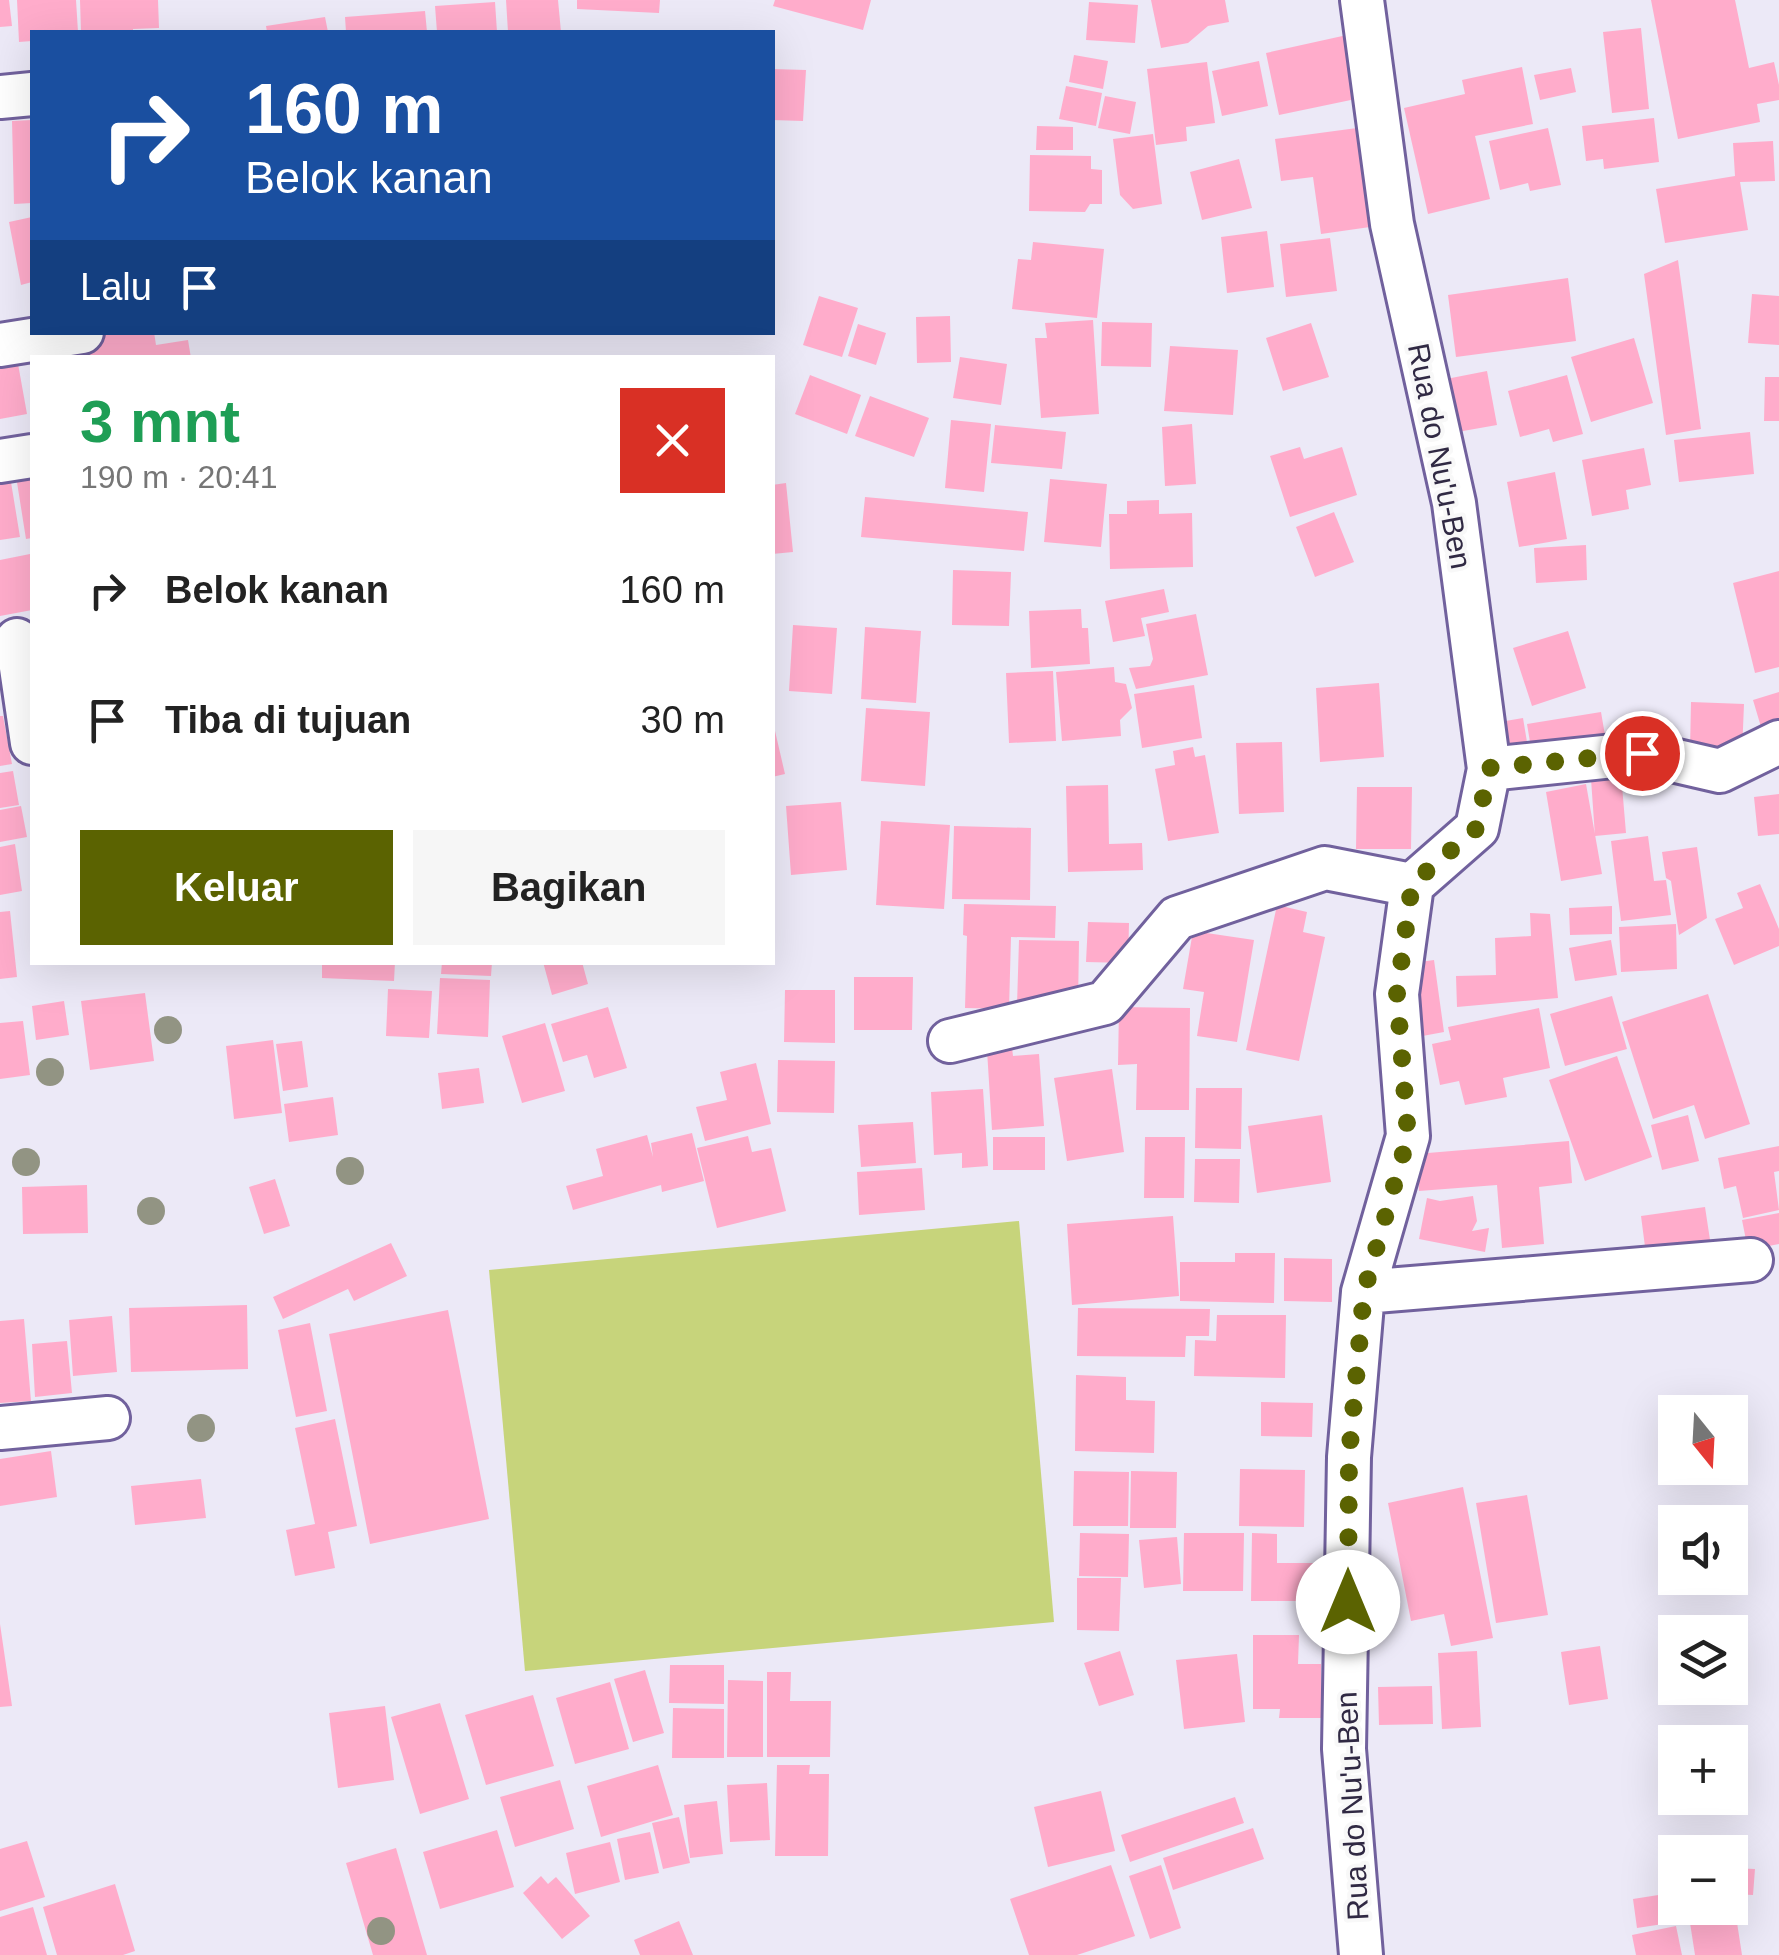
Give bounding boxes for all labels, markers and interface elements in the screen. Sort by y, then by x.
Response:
icon: right [80,70,210,200]
text: 160 m [245,70,443,148]
text: Belok kanan [245,152,493,203]
icon: arrive [172,260,227,315]
text: Lalu [80,266,152,308]
street label: Rua do Nu'u-Ben [1402,340,1478,572]
text: 3 mnt [80,388,240,455]
button: close [620,388,725,493]
text: 190 m · 20:41 [80,459,277,495]
icon: right [80,563,135,618]
text: Belok kanan [165,569,389,611]
text: 160 m [619,569,725,611]
icon: arrive [80,693,135,748]
text: Tiba di tujuan [165,699,411,741]
text: 30 m [641,699,725,741]
pin [1600,711,1685,796]
icon: arrive [1615,726,1670,781]
button: Keluar [80,830,393,945]
button: Bagikan [413,830,725,945]
north arrow [1658,1395,1748,1485]
map controls [1658,1395,1748,1925]
button: sound [1658,1505,1748,1595]
position arrow [1296,1550,1400,1654]
button: layers [1658,1615,1748,1705]
street label: Rua do Nu'u-Ben [1330,1691,1374,1921]
button: + [1658,1725,1748,1815]
button: − [1658,1835,1748,1925]

